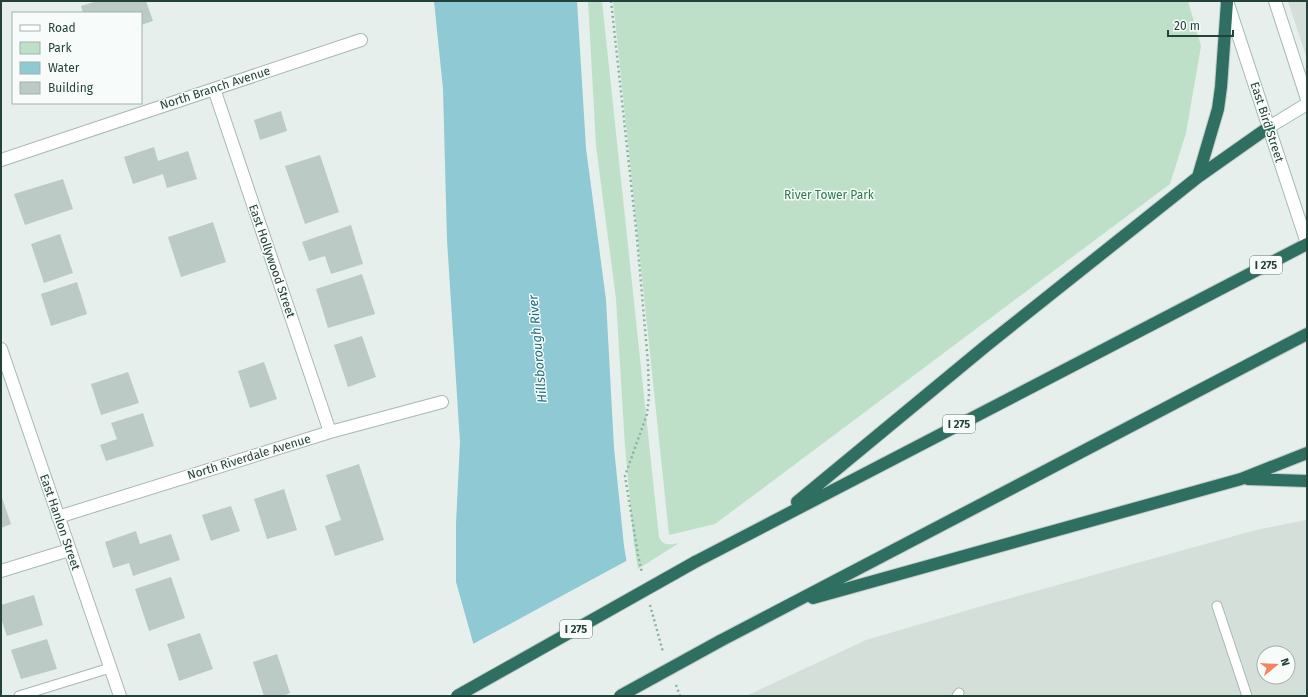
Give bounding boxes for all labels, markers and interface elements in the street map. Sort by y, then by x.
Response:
legend [12,12,142,104]
scale bar [1168,12,1233,38]
text: 20 m [1174,19,1200,33]
text: Road [48,21,76,35]
text: Park [48,41,72,55]
text: Water [48,61,80,75]
street label: North Branch Avenue [158,64,272,112]
street label: East Bird Street [1247,80,1287,165]
text: Building [48,81,94,95]
park label: River Tower Park [784,188,875,202]
street label: East Hollywood Street [246,202,298,320]
road number: I 275 [1250,256,1282,274]
water label: Hillsborough River [525,293,550,404]
road number: I 275 [943,415,975,433]
street label: North Riverdale Avenue [186,432,312,482]
street label: East Hanlon Street [37,472,83,573]
road number: I 275 [560,620,592,638]
north arrow [1256,645,1296,685]
text: N [1278,657,1292,668]

